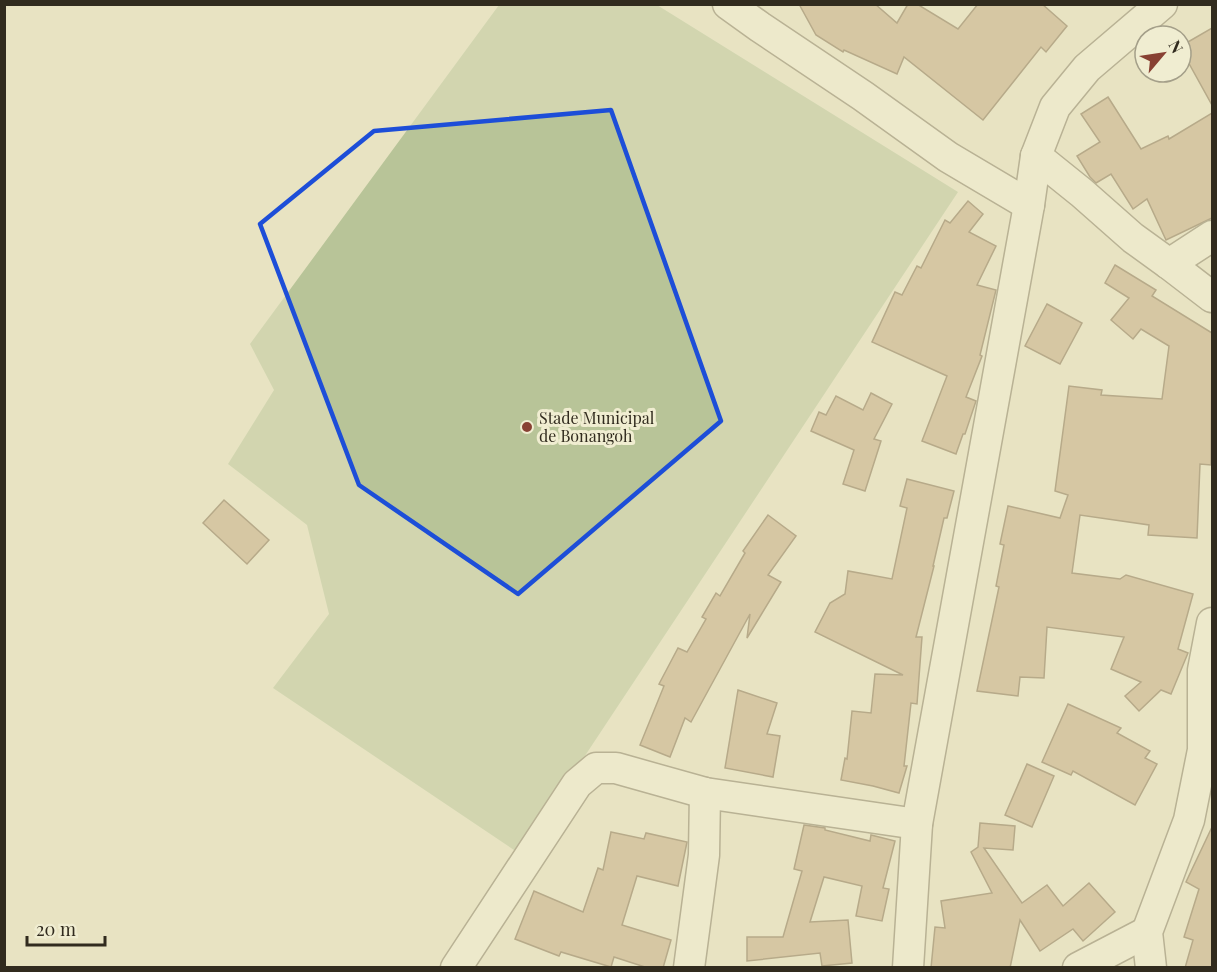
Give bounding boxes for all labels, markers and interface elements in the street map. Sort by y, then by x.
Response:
north arrow [1133,24,1193,84]
text: N [1165,36,1189,57]
place label: Stade Municipal de Bonangoh [539,407,655,446]
marker: Stade Municipal de Bonangoh [520,420,534,434]
scale bar [27,909,105,947]
text: 20 m [36,917,76,941]

